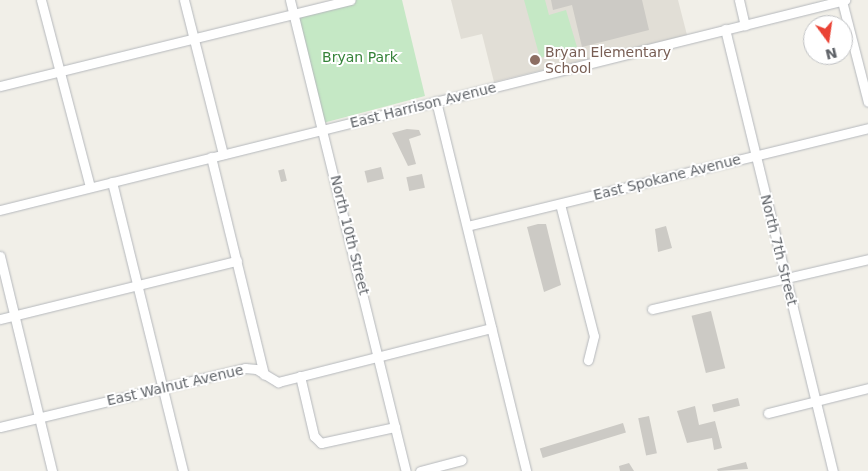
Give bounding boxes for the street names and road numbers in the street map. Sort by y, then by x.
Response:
street label: East Harrison Avenue [348,79,498,131]
street label: East Spokane Avenue [592,151,742,203]
street label: North 10th Street [327,173,373,297]
street label: North 7th Street [757,193,801,307]
street label: East Walnut Avenue [105,361,245,409]

